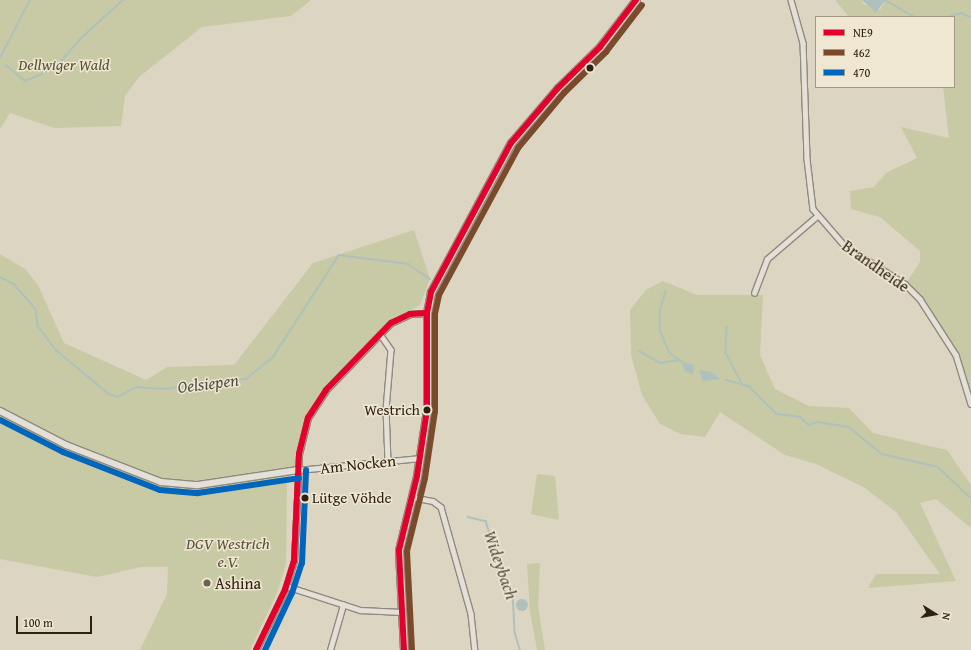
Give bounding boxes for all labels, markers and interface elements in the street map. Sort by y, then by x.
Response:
legend [815,16,955,88]
text: NE9 [853,24,873,41]
text: 462 [853,44,870,61]
park label: Dellwiger Wald [18,54,110,74]
unlabelled marker [585,63,595,73]
text: 470 [853,64,870,81]
street label: Brandheide [839,236,913,296]
water label: Oelsiepen [176,369,240,397]
place label: Westrich [364,401,420,419]
marker: Westrich [422,405,432,415]
street label: Am Nocken [319,450,397,478]
place label: Lütge Vöhde [312,489,391,507]
marker: Lütge Vöhde [300,493,310,503]
water label: Wideybach [480,528,522,602]
park label: DGV Westrich e.V. [186,533,270,571]
place label: Ashina [215,573,261,593]
marker: Ashina [202,578,212,588]
north arrow [915,594,955,634]
scale bar [18,608,94,634]
text: N [938,611,955,621]
text: 100 m [23,614,53,631]

